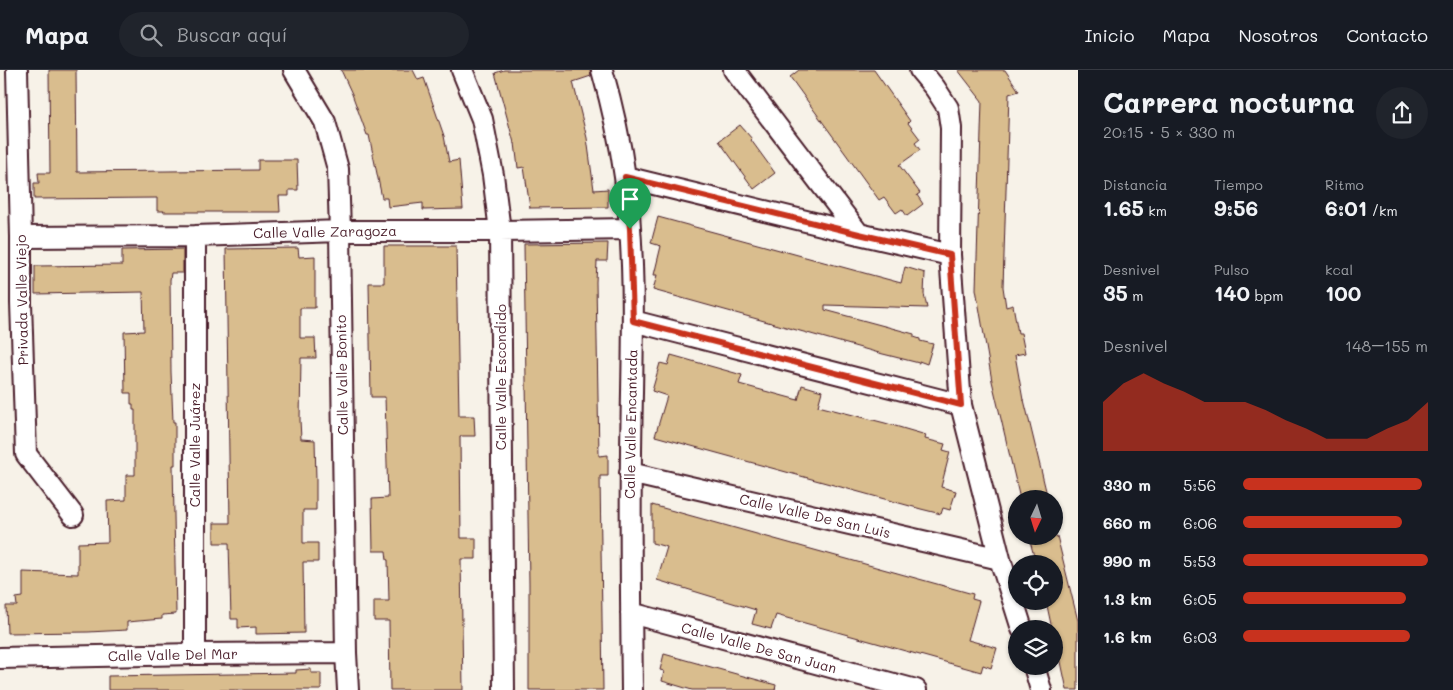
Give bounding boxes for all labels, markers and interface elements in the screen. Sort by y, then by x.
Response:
search box [119,12,469,57]
text: Mapa [25,19,89,50]
icon: search [137,21,165,49]
text: Buscar aquí [177,22,287,47]
text: Inicio [1084,23,1135,47]
text: Mapa [1163,23,1210,47]
text: Nosotros [1238,23,1318,47]
text: Contacto [1346,23,1428,47]
text: Carrera nocturna [1103,84,1355,120]
button: share [1376,87,1428,139]
text: 20:15 · 5 × 330 m [1103,121,1235,142]
text: Distancia [1103,175,1168,194]
text: Tiempo [1214,175,1263,194]
text: Ritmo [1325,175,1364,194]
pin [609,178,651,229]
icon: arrive [616,185,644,213]
text: 1.65 [1103,194,1144,221]
text: 9:56 [1214,194,1258,221]
text: 6:01 [1325,194,1367,221]
text: km [1144,201,1167,220]
text: /km [1367,201,1398,220]
street label: Calle Valle Zaragoza [253,221,397,242]
street label: Privada Valle Viejo [11,234,32,366]
text: Desnivel [1103,260,1160,279]
text: Pulso [1214,260,1249,279]
text: kcal [1325,260,1353,279]
text: 35 [1103,279,1128,306]
text: 140 [1214,279,1250,306]
text: 100 [1325,279,1361,306]
text: m [1128,286,1144,305]
text: bpm [1250,286,1283,305]
street label: Calle Valle Escondido [491,304,510,450]
street label: Calle Valle Bonito [331,315,352,435]
text: Desnivel [1103,335,1168,356]
text: 148–155 m [1345,335,1428,356]
street label: Calle Valle Encantada [620,349,641,499]
street label: Calle Valle Juárez [185,383,204,507]
text: 330 m [1103,474,1151,495]
text: 5:56 [1183,474,1216,495]
street label: Calle Valle De San Luis [738,489,893,542]
north arrow [1008,490,1062,545]
map controls [1008,490,1063,675]
text: 660 m [1103,512,1151,533]
text: 6:06 [1183,512,1217,533]
text: 990 m [1103,550,1151,571]
text: 5:53 [1183,550,1216,571]
button: locate [1008,555,1063,610]
text: 1.3 km [1103,588,1152,609]
text: 6:05 [1183,588,1217,609]
street label: Calle Valle De San Juan [679,618,839,677]
button: layers [1008,620,1063,675]
text: 1.6 km [1103,626,1152,647]
text: 6:03 [1183,626,1217,647]
street label: Calle Valle Del Mar [108,644,238,665]

